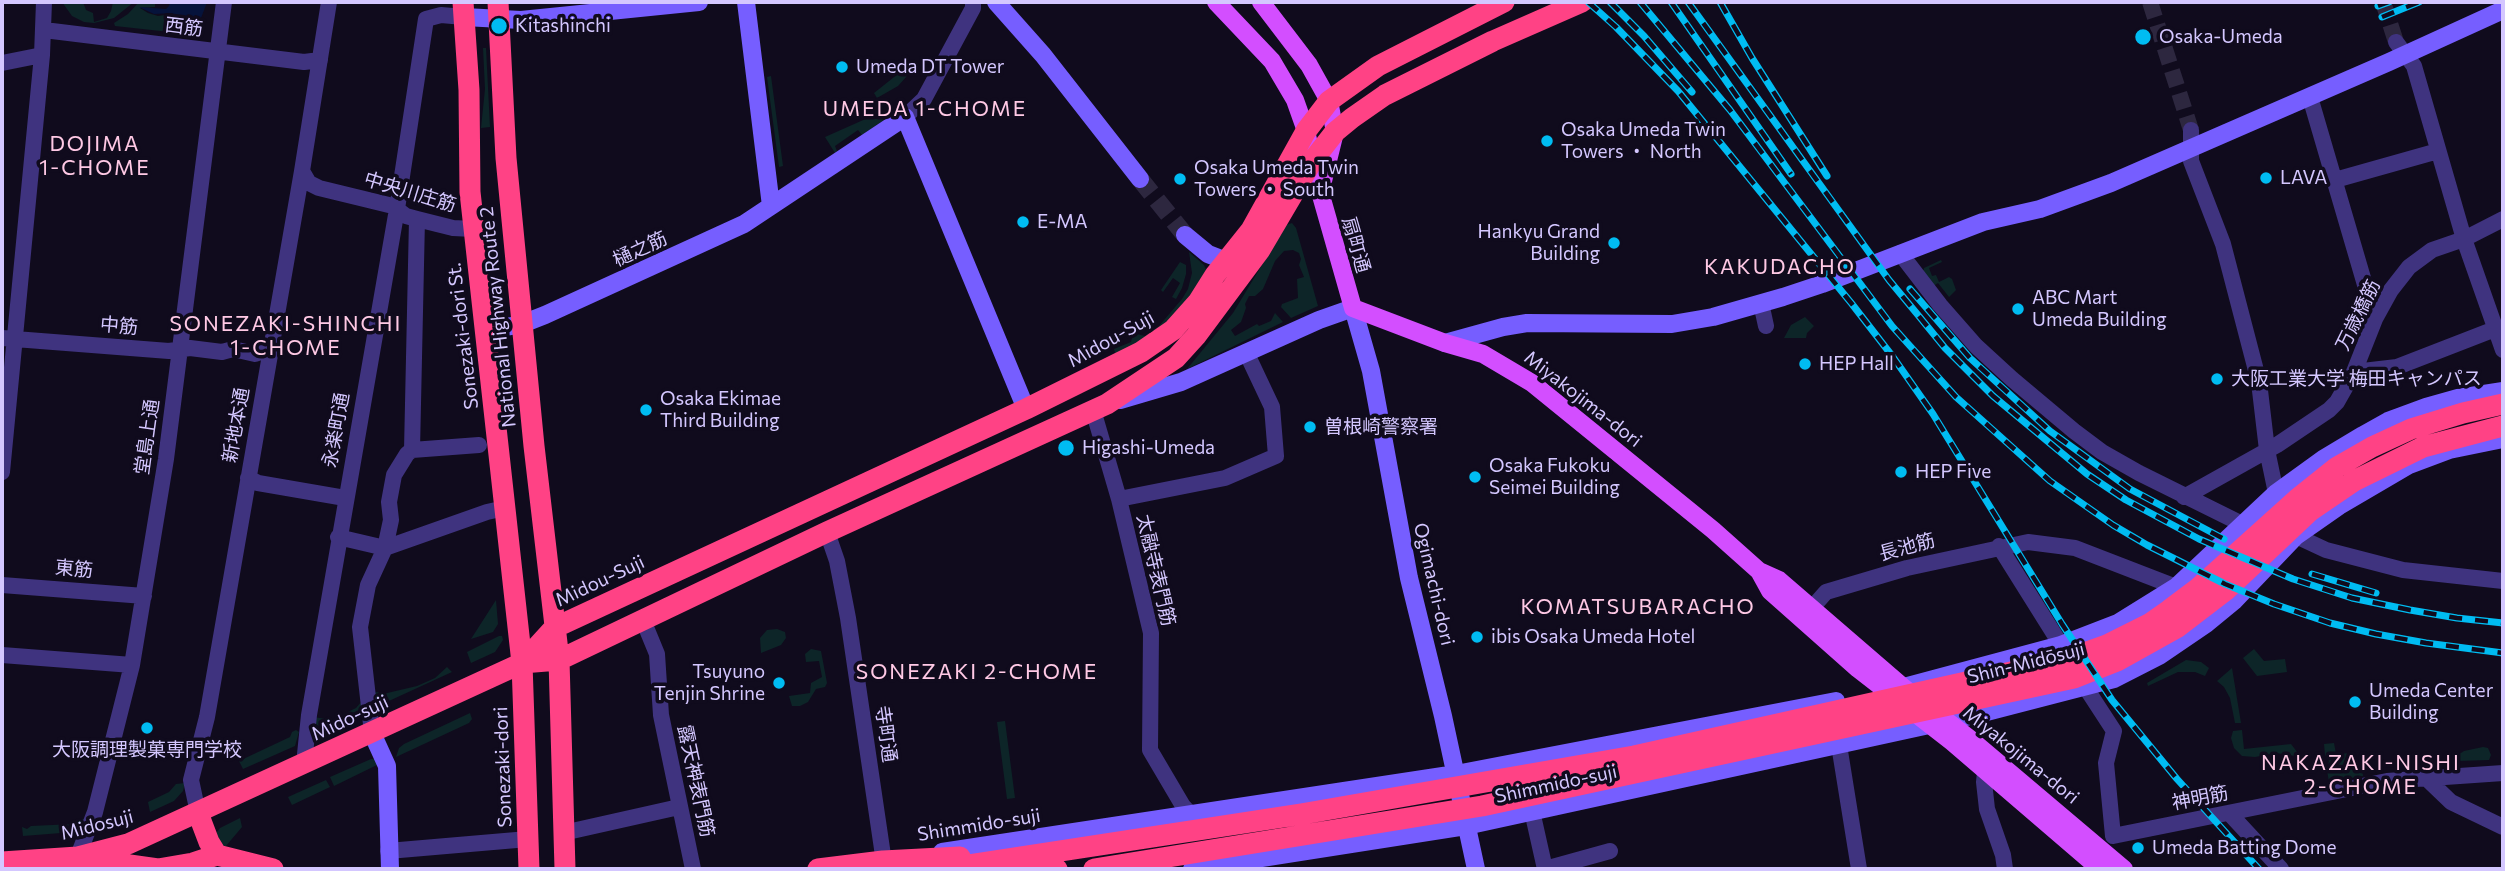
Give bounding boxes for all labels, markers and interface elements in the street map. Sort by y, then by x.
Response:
street label: 西筋 [164,13,204,41]
place label: Kitashinchi [515,15,611,37]
marker: Kitashinchi [489,16,509,36]
place label: Osaka-Umeda [2159,26,2283,48]
marker: Osaka-Umeda [2133,27,2153,47]
place label: Umeda DT Tower [856,56,1004,78]
marker: Umeda DT Tower [834,59,850,75]
district label: UMEDA 1-CHOME [824,96,1026,122]
place label: Osaka Umeda Twin Towers ・ North [1561,119,1726,163]
district label: DOJIMA 1-CHOME [40,131,150,181]
marker: Osaka Umeda Twin Towers ・ North [1539,133,1555,149]
place label: Osaka Umeda Twin Towers ・ South [1194,157,1359,201]
street label: 中央川庄筋 [361,167,459,217]
place label: LAVA [2280,167,2327,189]
marker: LAVA [2258,170,2274,186]
marker: Osaka Umeda Twin Towers ・ South [1172,171,1188,187]
street label: National Highway Route 2 [475,206,521,428]
place label: E-MA [1037,211,1088,233]
marker: E-MA [1015,214,1031,230]
street label: 扇町通 [1337,214,1375,276]
place label: Hankyu Grand Building [1477,221,1600,265]
street label: 樋之筋 [609,227,671,271]
marker: Hankyu Grand Building [1606,235,1622,251]
district label: KAKUDACHO [1705,254,1855,280]
street label: Sonezaki-dori St. [443,261,483,411]
street label: 万歳橋筋 [2331,276,2385,354]
place label: ABC Mart Umeda Building [2032,287,2167,331]
marker: ABC Mart Umeda Building [2010,301,2026,317]
street label: Midou-Suji [1064,306,1158,372]
district label: SONEZAKI-SHINCHI 1-CHOME [172,311,400,361]
street label: 中筋 [99,313,139,339]
street label: Miyakojima-dori [1520,346,1646,452]
place label: HEP Hall [1819,353,1894,375]
marker: HEP Hall [1797,356,1813,372]
place label: 大阪工業大学 梅田キャンパス [2231,368,2482,390]
marker: 大阪工業大学 梅田キャンパス [2209,371,2225,387]
street label: 新地本通 [218,386,254,464]
place label: Osaka Ekimae Third Building [660,388,781,432]
street label: 永楽町通 [318,391,354,469]
street label: 堂島上通 [130,398,164,476]
marker: Osaka Ekimae Third Building [638,402,654,418]
place label: 曽根崎警察署 [1324,416,1438,438]
marker: 曽根崎警察署 [1302,419,1318,435]
place label: Higashi-Umeda [1082,437,1215,459]
marker: Higashi-Umeda [1056,438,1076,458]
place label: Osaka Fukoku Seimei Building [1489,455,1620,499]
place label: HEP Five [1915,461,1991,483]
marker: HEP Five [1893,464,1909,480]
marker: Osaka Fukoku Seimei Building [1467,469,1483,485]
street label: 太融寺表門筋 [1132,512,1180,628]
street label: Ogimachi-dori [1409,520,1459,648]
street label: 長池筋 [1877,529,1937,565]
street label: Midou-Suji [552,550,648,612]
street label: 東筋 [54,556,94,582]
district label: KOMATSUBARACHO [1522,594,1754,620]
place label: ibis Osaka Umeda Hotel [1491,626,1695,648]
marker: ibis Osaka Umeda Hotel [1469,629,1485,645]
street label: Shin-Midōsuji [1965,637,2087,689]
district label: SONEZAKI 2-CHOME [858,659,1096,685]
place label: Tsuyuno Tenjin Shrine [654,661,765,705]
marker: Tsuyuno Tenjin Shrine [771,675,787,691]
place label: Umeda Center Building [2369,680,2493,724]
street label: Mido-suji [308,690,392,746]
marker: Umeda Center Building [2347,694,2363,710]
street label: Miyakojima-dori [1958,701,2084,809]
street label: 寺町通 [871,704,901,764]
street label: Sonezaki-dori [489,706,517,828]
marker: 大阪調理製菓専門学校 [139,720,155,736]
street label: 露天神表門筋 [673,723,719,839]
place label: 大阪調理製菓専門学校 [52,739,242,761]
district label: NAKAZAKI-NISHI 2-CHOME [2263,750,2459,800]
street label: Shimmido-suji [1493,760,1619,808]
street label: 神明筋 [2170,781,2230,815]
street label: Shimmido-suji [916,804,1042,846]
street label: Midosuji [58,805,136,845]
place label: Umeda Batting Dome [2152,837,2336,859]
marker: Umeda Batting Dome [2130,840,2146,856]

